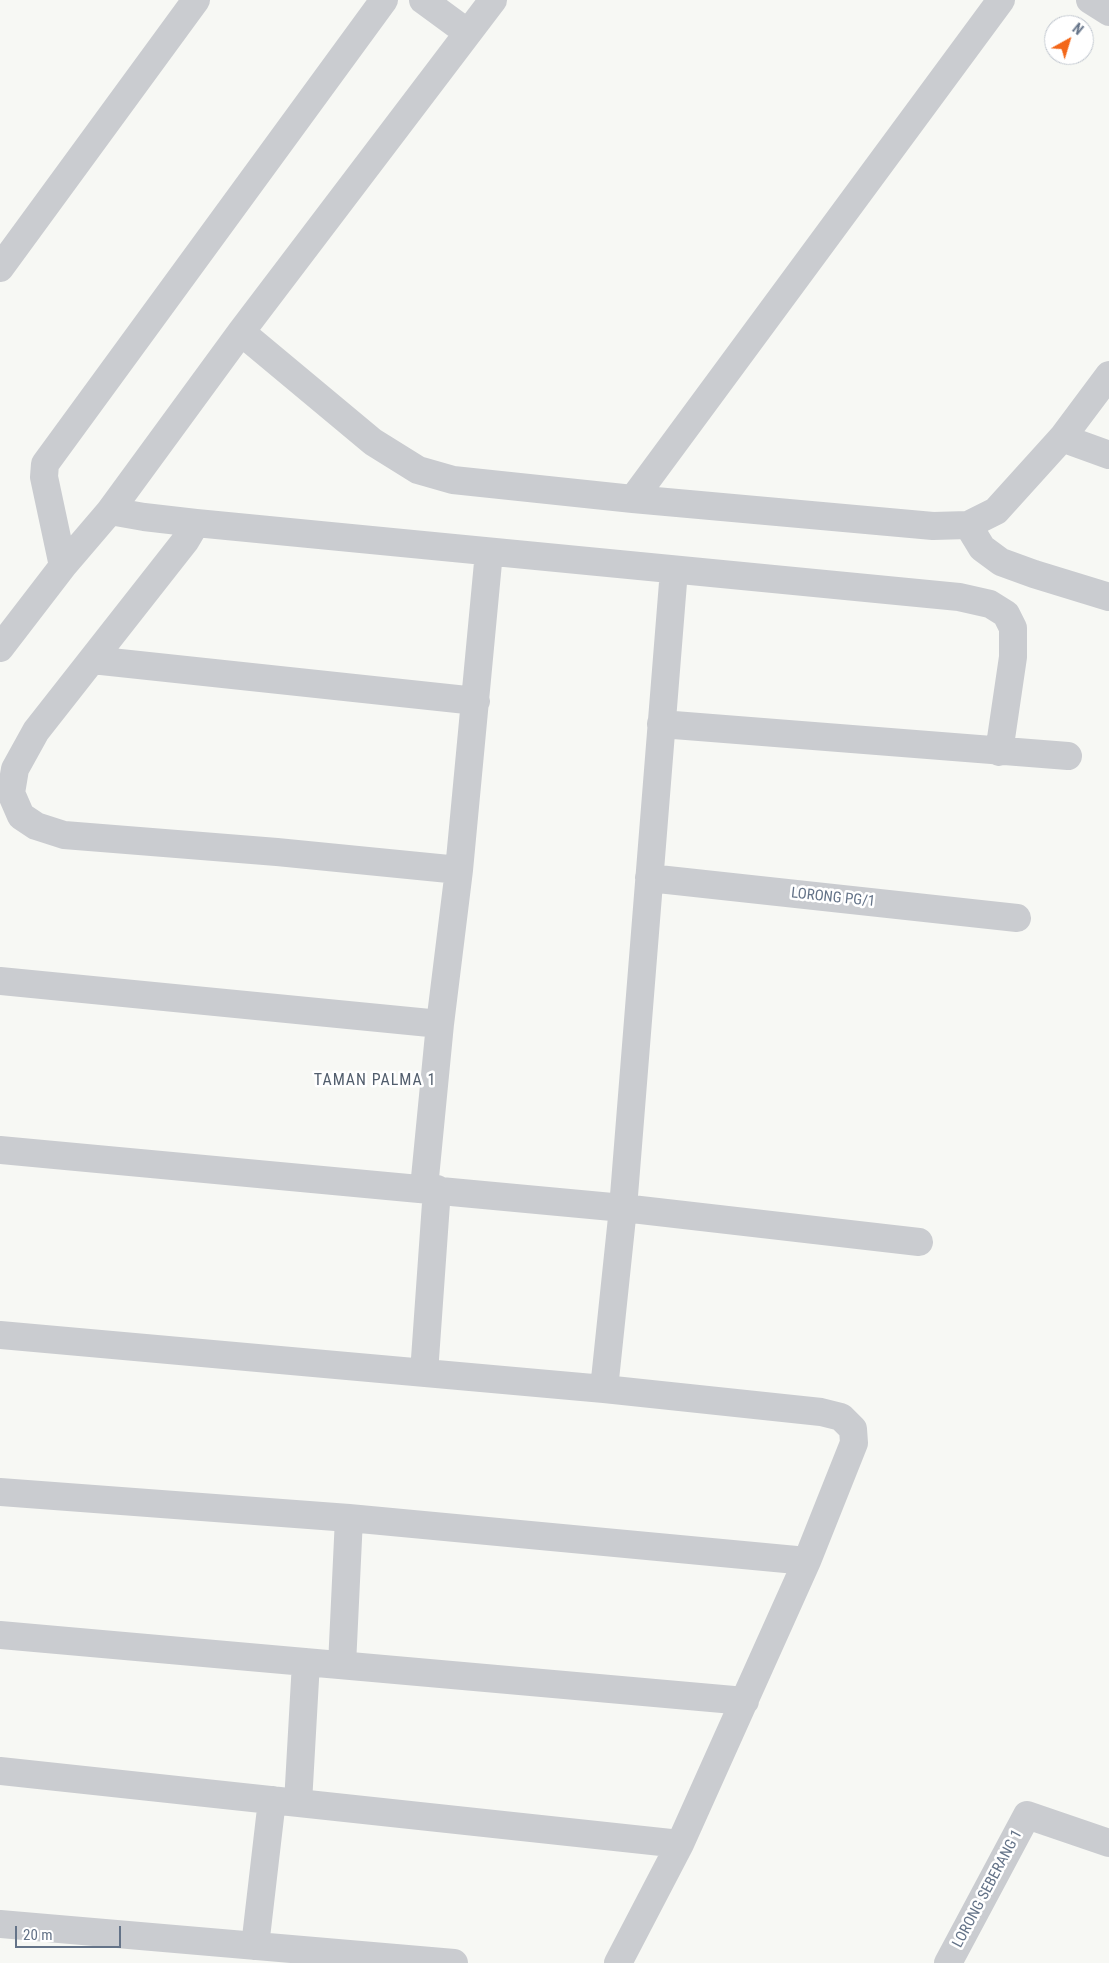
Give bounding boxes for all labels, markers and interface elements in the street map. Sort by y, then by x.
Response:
north arrow [1044,15,1094,65]
text: N [1069,20,1086,38]
street label: LORONG PG/1 [790,885,876,911]
district label: TAMAN PALMA 1 [312,1071,438,1091]
street label: LORONG SEBERANG 1 [949,1827,1027,1951]
scale bar [18,1916,124,1948]
text: 20 m [23,1926,53,1944]

